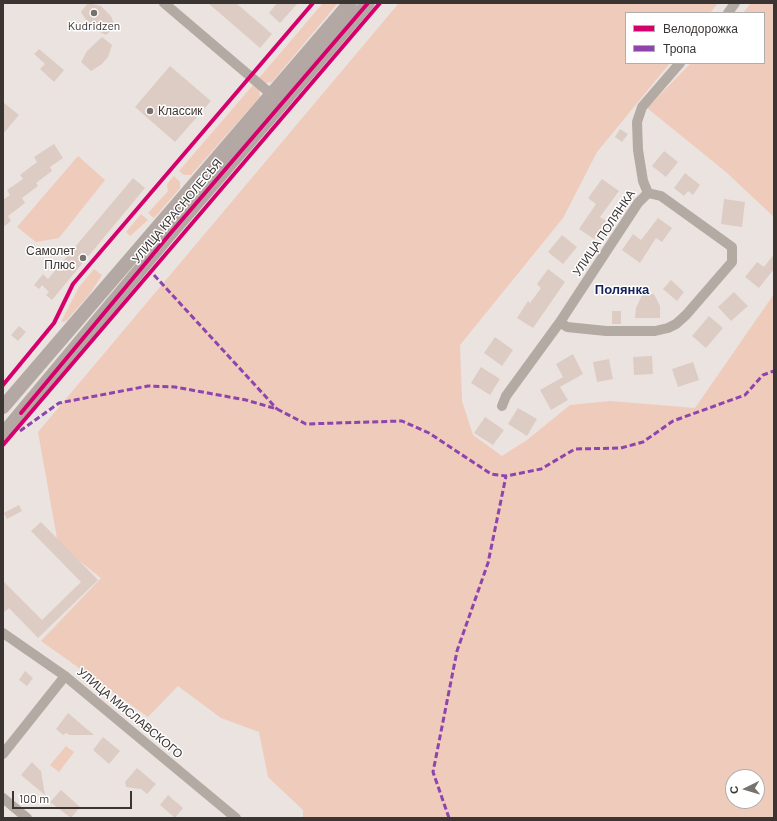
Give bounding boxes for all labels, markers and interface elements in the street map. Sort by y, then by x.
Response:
marker: Kudridzen [89,8,99,18]
legend [625,12,765,64]
place label: Kudridzen [68,19,120,33]
text: Велодорожка [663,21,738,35]
text: Тропа [663,41,696,55]
place label: Классик [158,104,203,118]
marker: Классик [145,106,155,116]
street label: УЛИЦА КРАСНОЛЕСЬЯ [129,156,225,266]
street label: УЛИЦА ПОЛЯНКА [570,187,638,279]
place label: Самолет Плюс [26,244,75,272]
marker: Самолет Плюс [78,253,88,263]
district label: Полянка [595,282,649,298]
street label: УЛИЦА МИСЛАВСКОГО [74,665,186,761]
north arrow [725,769,765,809]
scale bar [14,783,134,809]
text: С [727,785,740,795]
text: 100 m [19,791,49,805]

